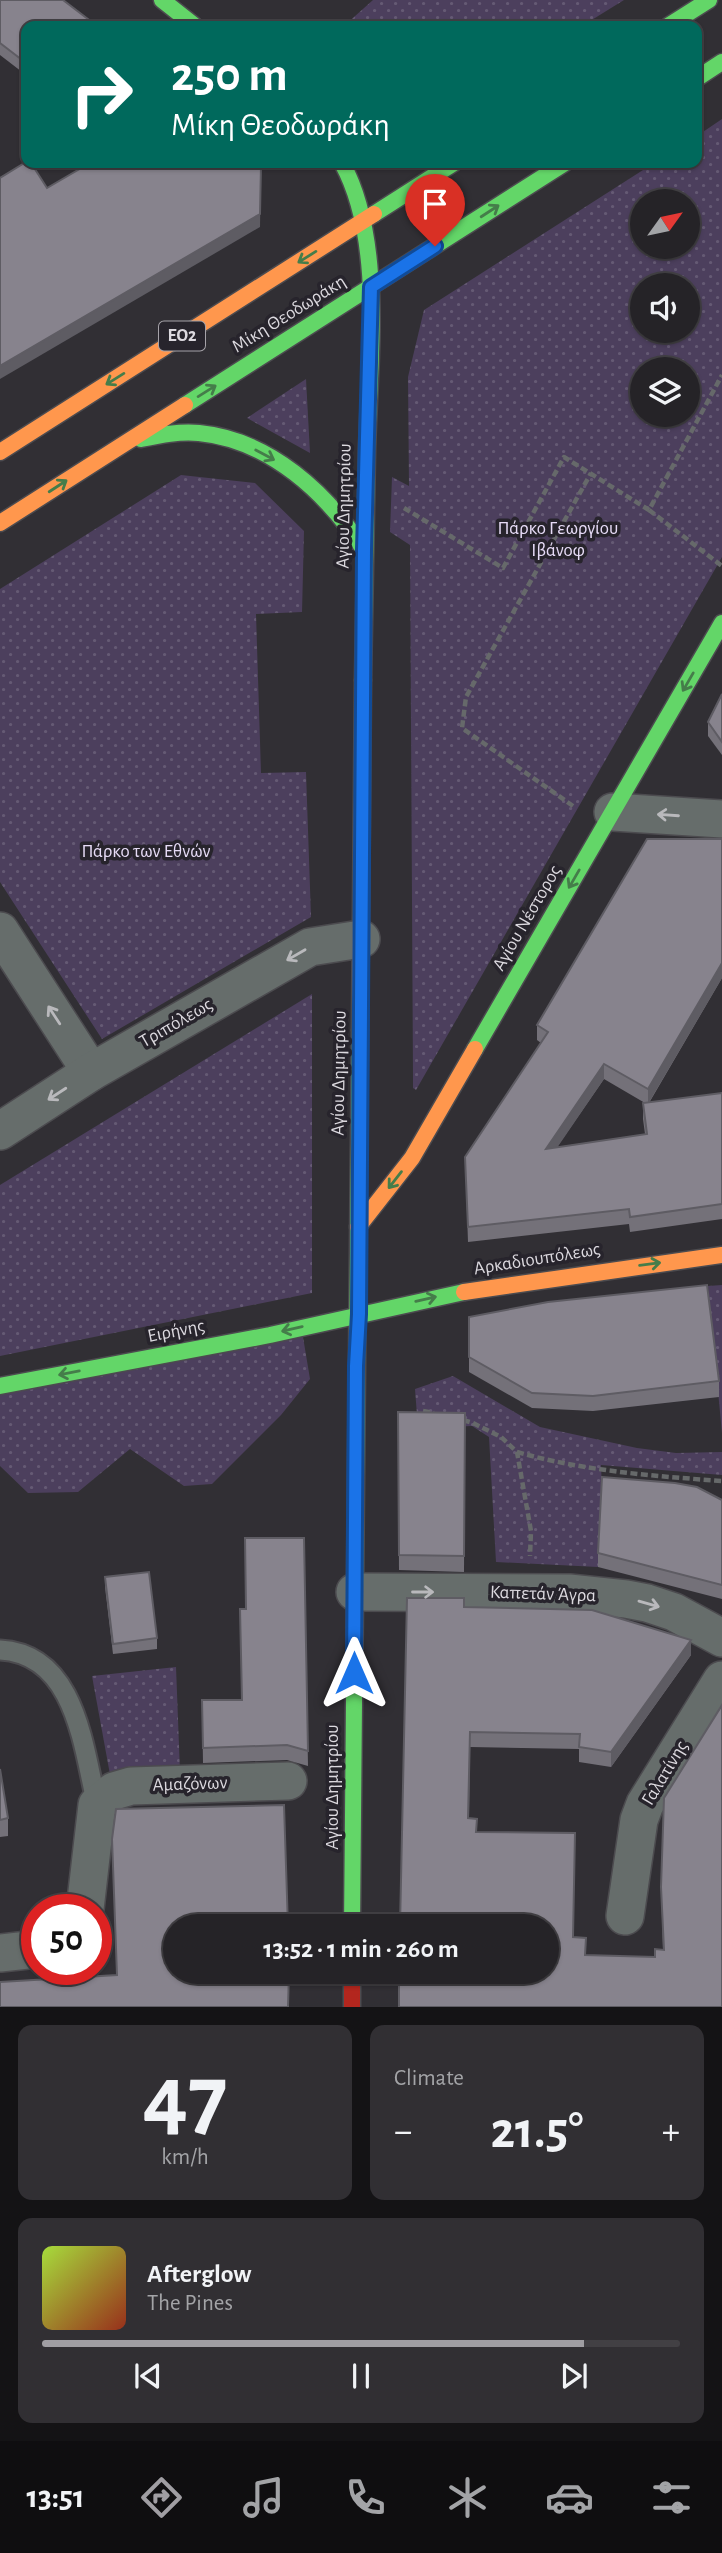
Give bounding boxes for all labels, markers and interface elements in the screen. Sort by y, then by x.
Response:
icon: right [56,49,147,140]
text: 250 m [171,51,288,100]
text: Μίκη Θεοδωράκη [171,109,390,141]
pin [405,174,465,246]
icon: arrive [416,185,454,223]
north arrow [630,189,700,259]
map controls [630,189,700,427]
one-way arrow [480,203,499,218]
one-way arrow [298,249,317,264]
street label: Μίκη Θεοδωράκη [229,272,349,356]
button: sound [630,273,700,343]
road number: ΕΟ2 [159,322,205,350]
button: layers [630,357,700,427]
one-way arrow [106,372,125,386]
one-way arrow [197,384,216,398]
street label: Αγίου Δημητρίου [333,443,355,569]
one-way arrow [255,449,275,463]
one-way arrow [47,479,67,493]
park label: Πάρκο Γεωργίου Ιβάνοφ [498,519,618,560]
one-way arrow [681,672,695,692]
one-way arrow [656,809,679,822]
park label: Πάρκο των Εθνών [81,842,211,861]
street label: Αγίου Νέστορος [489,862,565,974]
one-way arrow [567,869,581,889]
one-way arrow [286,948,306,962]
street label: Τριπόλεως [136,995,216,1051]
one-way arrow [47,1005,61,1025]
street label: Αγίου Δημητρίου [328,1010,350,1136]
one-way arrow [48,1087,67,1101]
one-way arrow [387,1170,402,1189]
street label: Αρκαδιουπόλεως [472,1240,602,1278]
one-way arrow [639,1257,661,1270]
one-way arrow [414,1292,437,1306]
street label: Ειρήνης [146,1316,206,1346]
one-way arrow [282,1323,304,1336]
one-way arrow [58,1366,81,1380]
street label: Καπετάν Άγρα [490,1583,597,1605]
one-way arrow [411,1585,434,1599]
one-way arrow [638,1599,660,1612]
position arrow [317,1636,391,1710]
street label: Αγίου Δημητρίου [323,1724,342,1850]
street label: Γαλατίνης [638,1738,692,1808]
street label: Αμαζόνων [152,1773,228,1795]
speed limit sign: 50 [21,1894,112,1985]
text: 13:52 · 1 min · 260 m [263,1936,459,1962]
text: 47 [142,2053,228,2144]
text: Climate [394,2067,464,2090]
text: 21.5° [491,2105,583,2157]
text: − [394,2113,412,2151]
text: + [662,2113,680,2151]
text: km/h [161,2146,209,2169]
text: Afterglow [147,2261,251,2287]
text: The Pines [147,2292,233,2315]
icon: previous [129,2357,167,2395]
icon: pause [342,2357,380,2395]
icon: next [555,2357,593,2395]
icon: directions [137,2473,186,2522]
icon: music [239,2473,288,2522]
icon: phone [341,2473,390,2522]
icon: climate [443,2473,492,2522]
icon: car [545,2473,594,2522]
icon: filters [647,2473,696,2522]
text: 13:51 [26,2481,84,2513]

